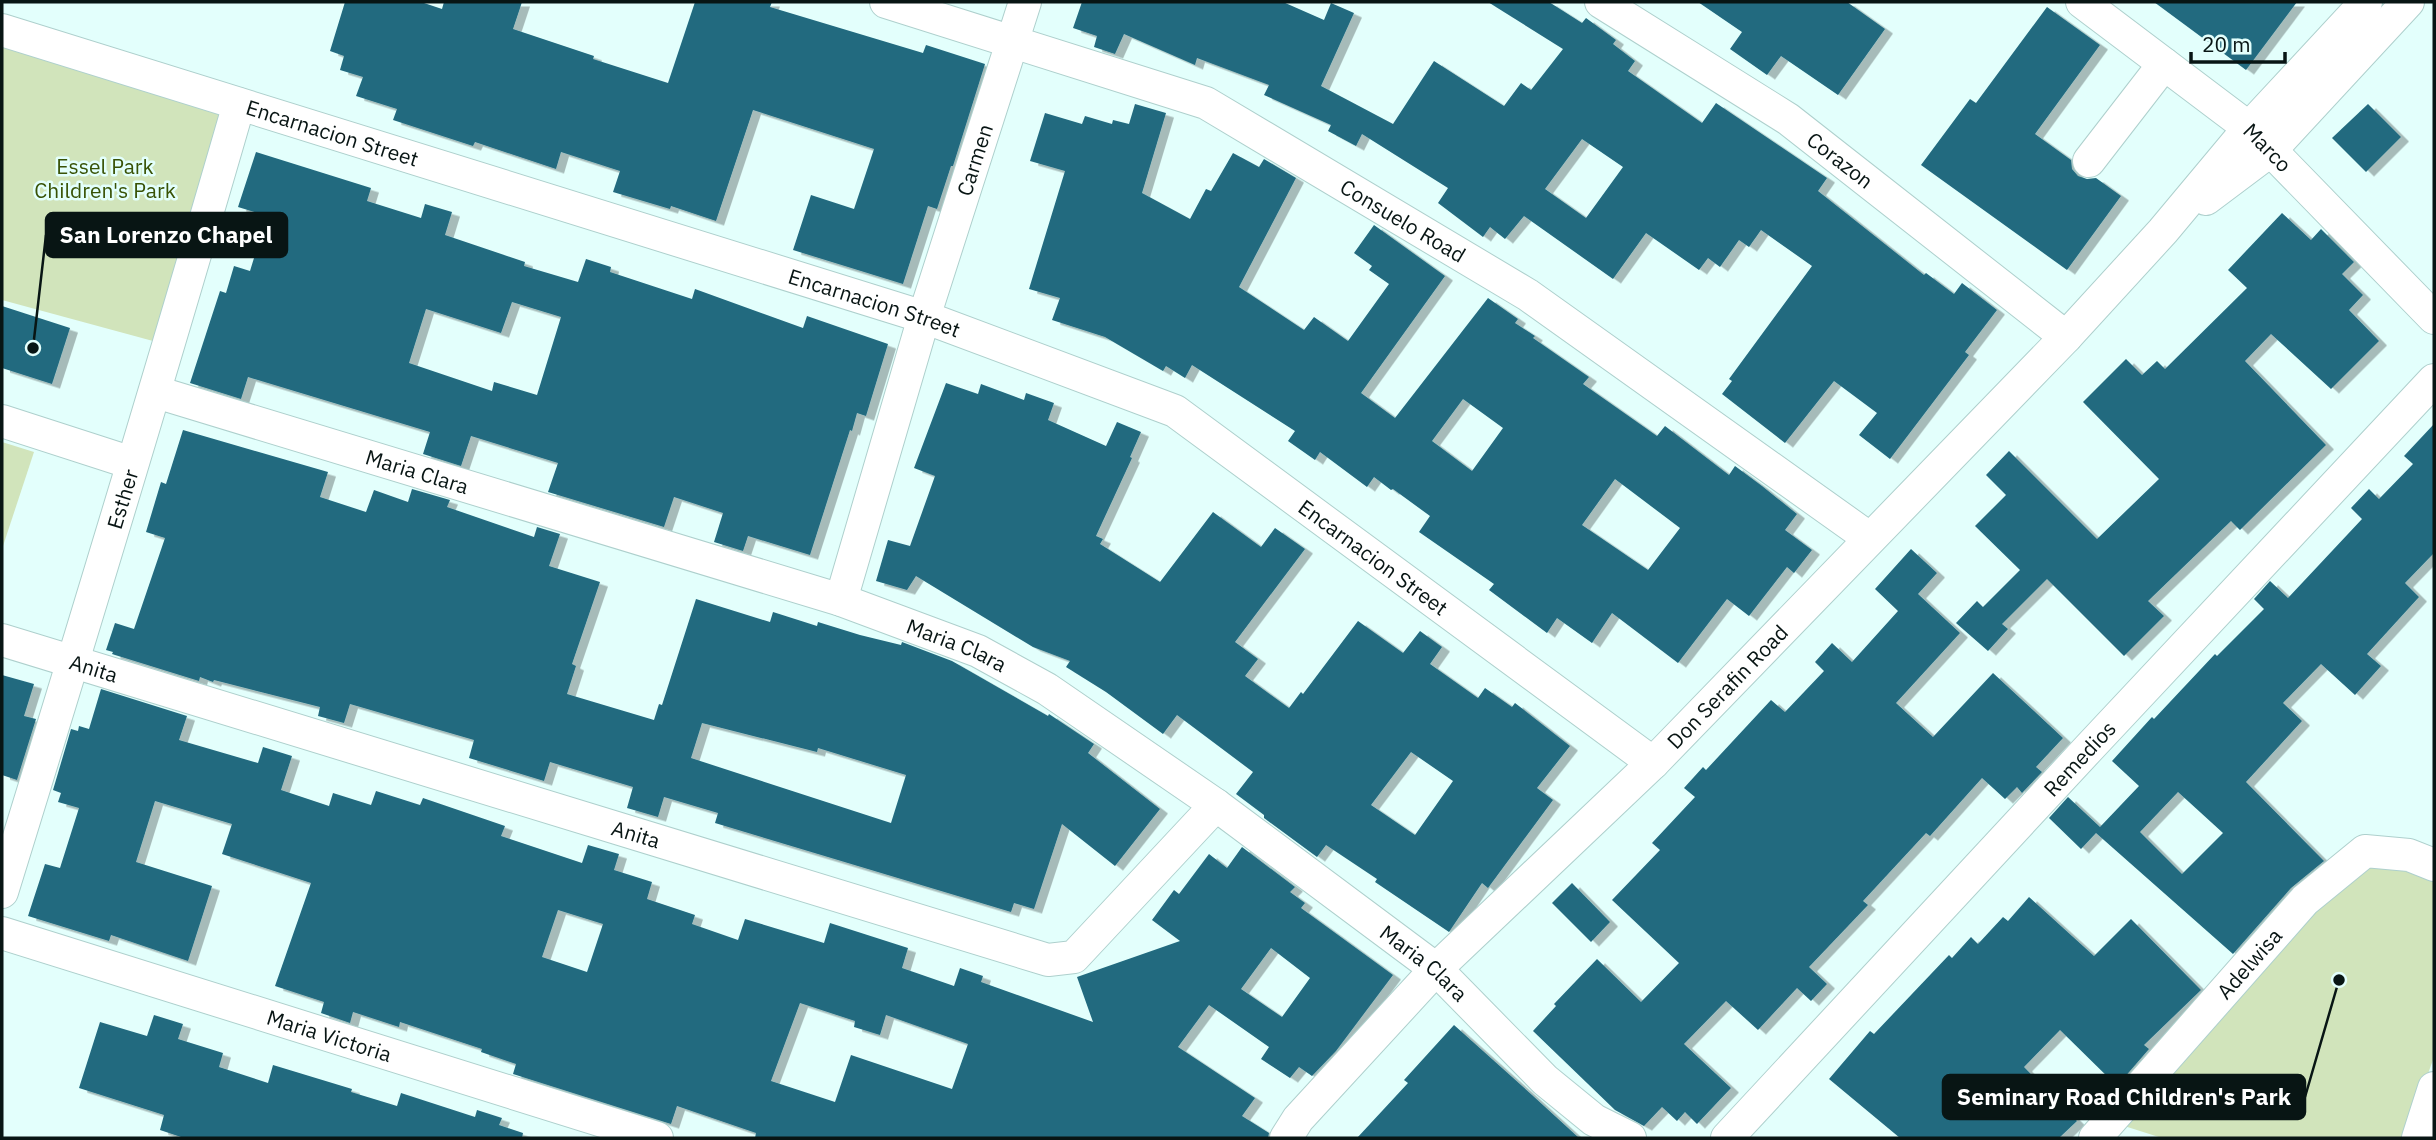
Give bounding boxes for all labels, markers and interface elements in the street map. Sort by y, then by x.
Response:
scale bar [2191,21,2286,65]
text: 20 m [2202,30,2251,58]
street label: Encarnacion Street [243,93,422,173]
street label: Marco [2237,117,2298,178]
street label: Carmen [950,120,999,199]
street label: Corazon [1801,125,1879,195]
park label: Essel Park Children's Park [34,152,176,204]
street label: Consuelo Road [1335,172,1471,269]
callout: San Lorenzo Chapel [46,213,287,257]
text: San Lorenzo Chapel [59,219,273,249]
street label: Encarnacion Street [785,262,964,343]
street label: Maria Clara [362,442,472,500]
street label: Esther [100,465,144,532]
street label: Encarnacion Street [1293,493,1454,621]
street label: Maria Clara [903,612,1012,678]
street label: Don Serafin Road [1661,618,1794,755]
street label: Anita [66,647,121,689]
street label: Remedios [2037,714,2122,802]
street label: Anita [608,813,664,855]
street label: Maria Clara [1374,918,1474,1007]
street label: Adelwisa [2210,922,2288,1005]
street label: Maria Victoria [263,1003,395,1068]
callout: Seminary Road Children's Park [1943,1075,2305,1119]
text: Seminary Road Children's Park [1957,1081,2292,1111]

